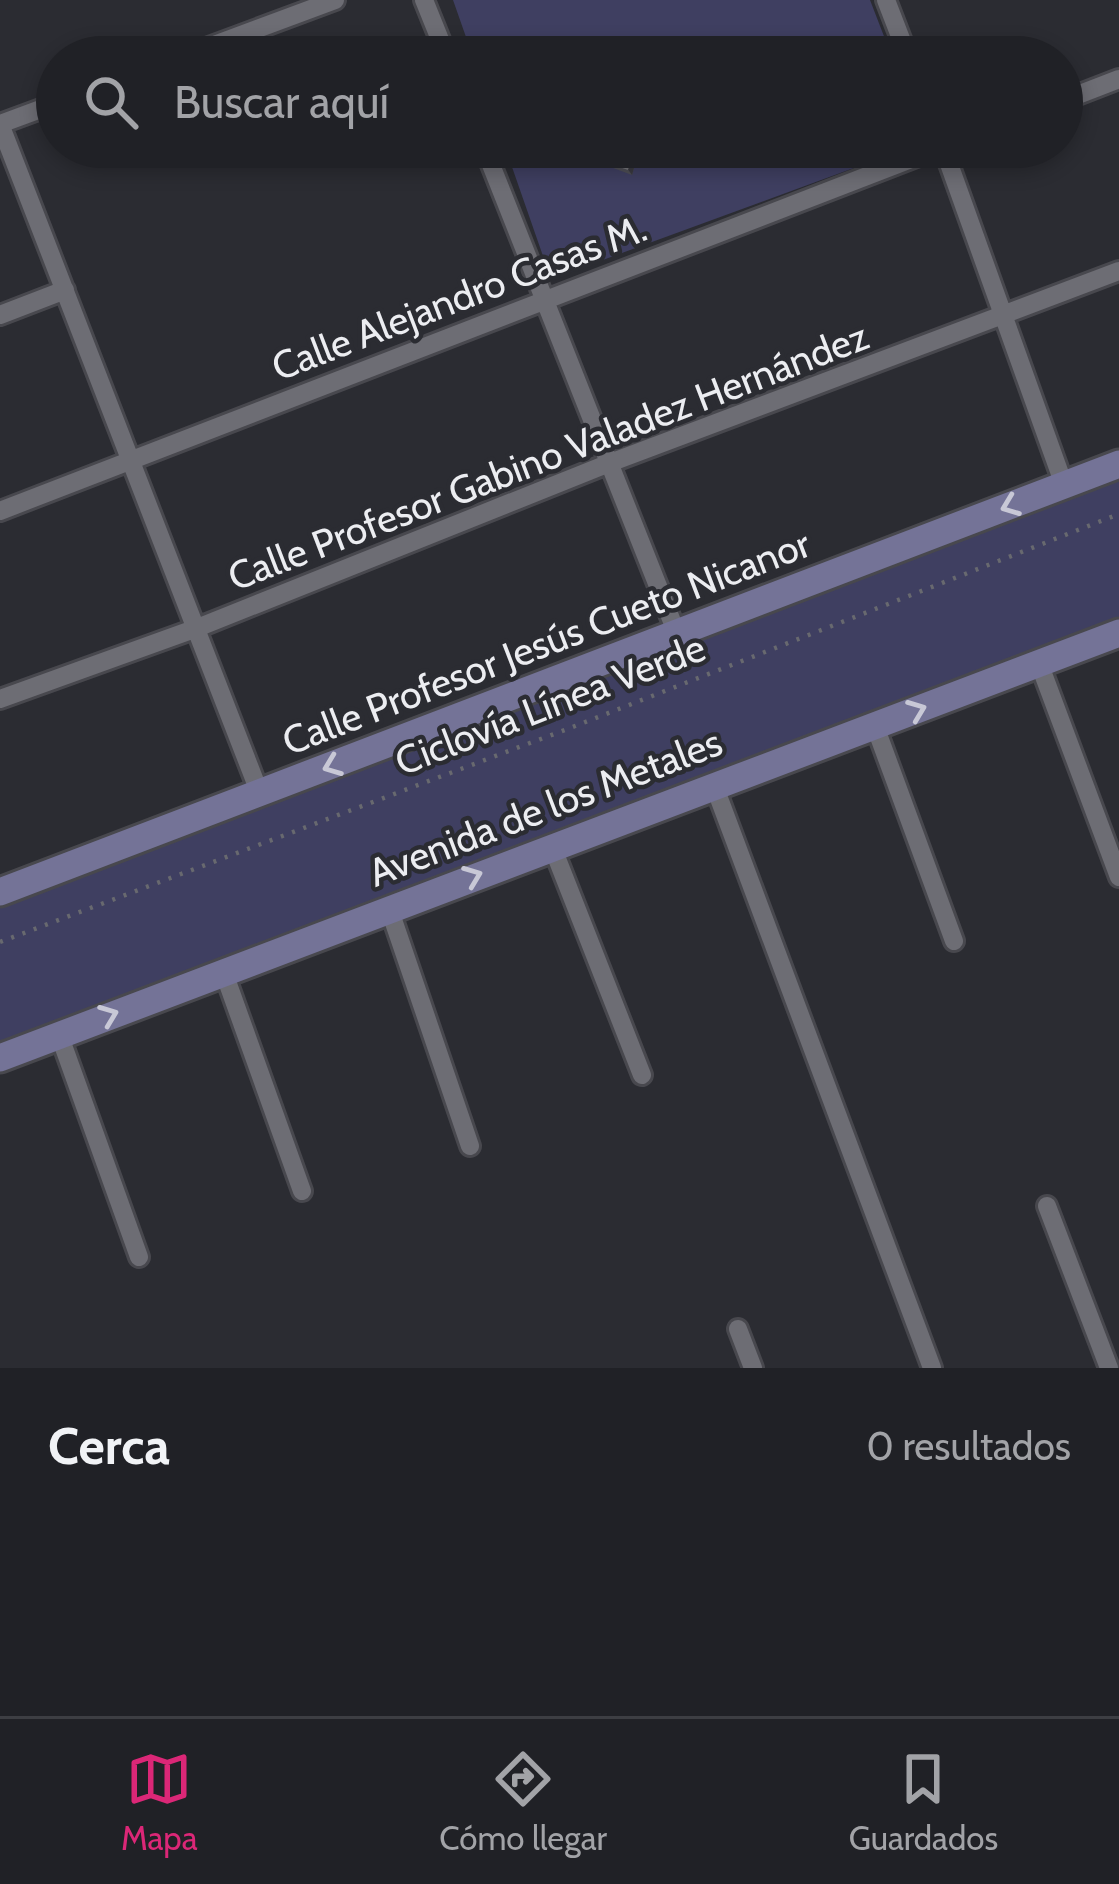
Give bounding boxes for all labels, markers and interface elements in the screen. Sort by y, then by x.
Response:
search box [36,36,1083,168]
icon: search [78,69,144,135]
text: Buscar aquí [174,75,389,129]
street label: Calle Alejandro Casas M. [265,203,653,391]
street label: Calle Profesor Gabino Valadez Hernández [221,311,875,601]
one-way arrow [1000,491,1021,516]
street label: Calle Profesor Jesús Cueto Nicanor [275,519,817,765]
street label: Ciclovía Línea Verde [388,623,712,785]
one-way arrow [906,699,927,724]
street label: Avenida de los Metales [362,717,728,897]
one-way arrow [323,752,344,777]
one-way arrow [462,865,483,890]
one-way arrow [97,1005,118,1030]
text: Cerca [48,1415,170,1477]
text: 0 resultados [867,1422,1071,1470]
tab: Mapa [121,1746,198,1858]
tab: Cómo llegar [439,1746,607,1858]
tab: Guardados [849,1746,998,1858]

